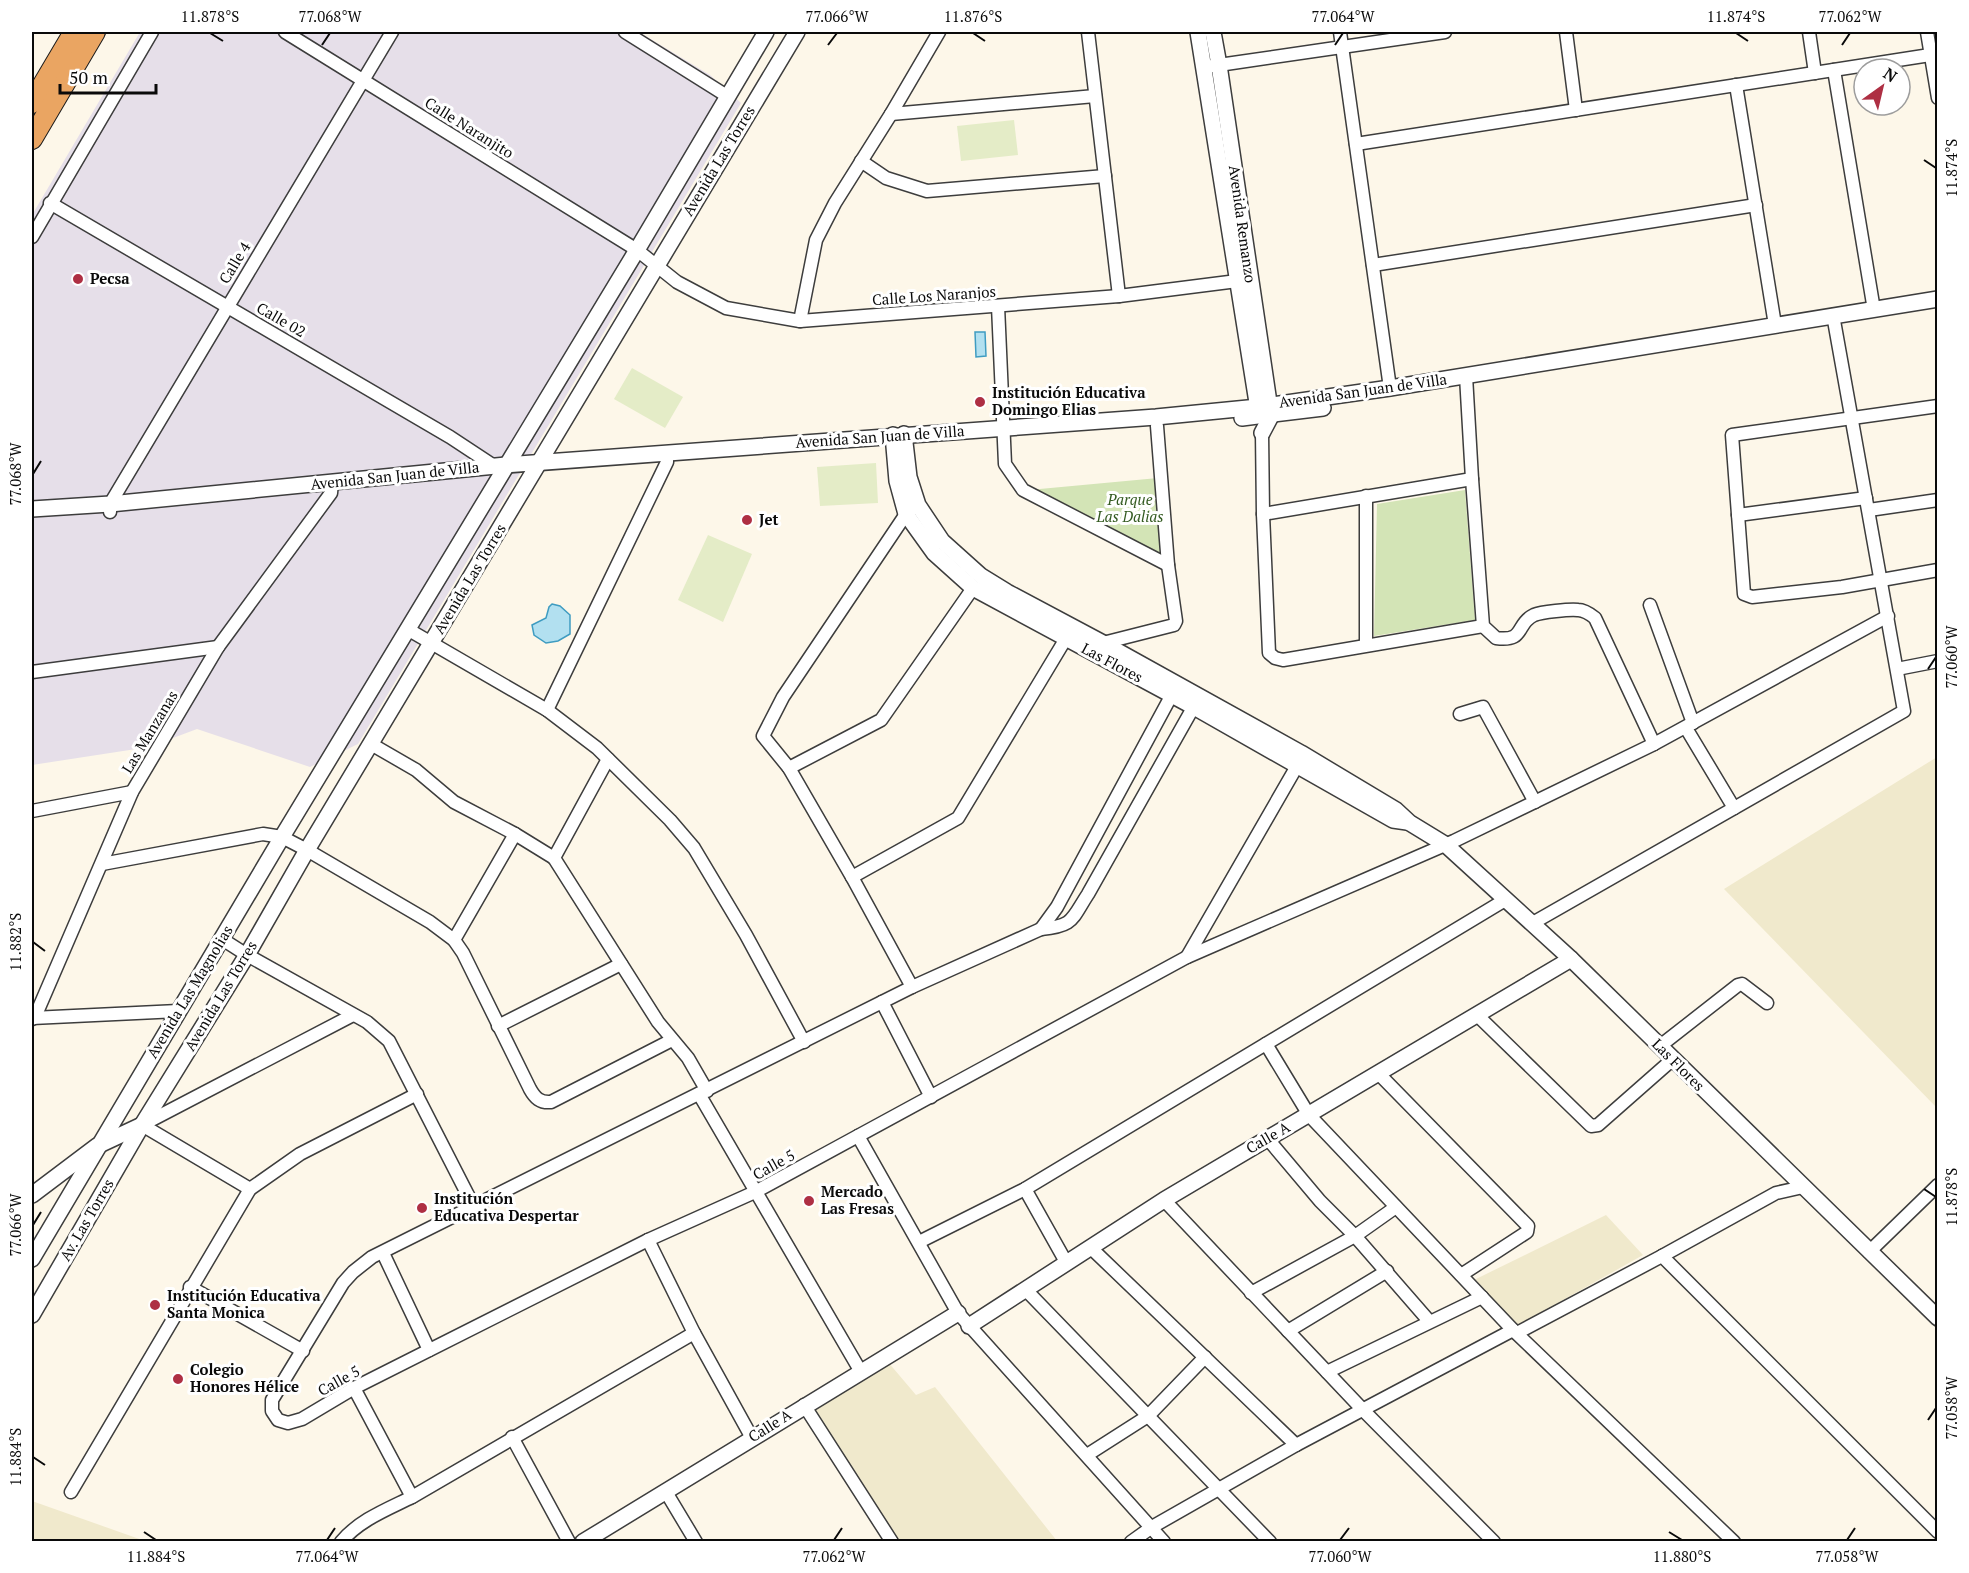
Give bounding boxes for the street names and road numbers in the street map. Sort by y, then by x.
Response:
street label: Calle Naranjito [421,92,518,162]
street label: Avenida Las Torres [677,102,759,219]
street label: Avenida Remanzo [1225,164,1261,284]
street label: Calle 4 [214,238,254,287]
street label: Calle Los Naranjos [871,281,997,309]
street label: Calle 02 [253,297,310,341]
street label: Avenida San Juan de Villa [1278,368,1449,412]
street label: Avenida San Juan de Villa [795,420,966,452]
street label: Avenida San Juan de Villa [310,456,481,494]
street label: Avenida Las Torres [428,520,510,637]
street label: Las Flores [1078,638,1147,687]
street label: Las Manzanas [117,686,182,777]
street label: Avenida Las Magnolias [141,921,237,1062]
street label: Avenida Las Torres [179,937,261,1054]
street label: Las Flores [1648,1034,1709,1095]
street label: Calle A [1242,1116,1294,1158]
street label: Calle 5 [749,1144,798,1184]
street label: Av. Las Torres [55,1175,118,1264]
street label: Calle 5 [314,1360,363,1400]
street label: Calle A [744,1404,796,1446]

